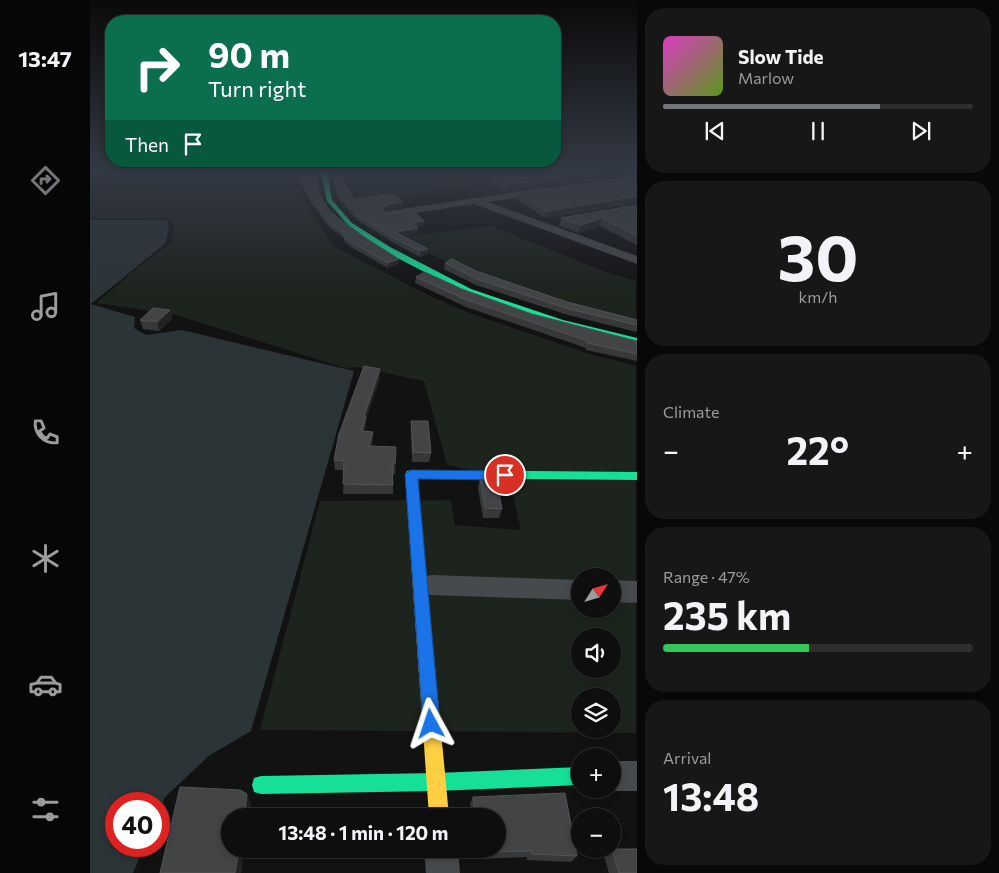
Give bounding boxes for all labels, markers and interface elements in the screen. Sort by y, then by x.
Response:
text: 90 m [208,32,290,75]
icon: right [125,35,190,100]
text: 13:47 [18,45,72,72]
text: Slow Tide [738,45,824,68]
text: Marlow [738,68,794,87]
text: Turn right [208,75,306,102]
icon: previous [701,117,729,145]
icon: pause [804,117,832,145]
icon: next [907,117,935,145]
icon: arrive [179,130,207,158]
text: Then [125,133,169,156]
icon: directions [28,163,63,198]
text: 30 [777,215,859,294]
text: km/h [799,287,837,306]
icon: music [28,289,63,324]
text: Climate [663,402,719,421]
icon: phone [28,415,63,450]
text: 22° [786,426,849,473]
text: − [663,433,679,467]
text: + [957,433,973,467]
pin [484,454,526,496]
icon: arrive [491,461,519,489]
icon: climate [28,541,63,576]
text: Range · 47% [663,567,750,586]
north arrow [571,568,621,618]
map controls [571,568,621,858]
text: 235 km [663,591,791,638]
button: sound [571,628,621,678]
icon: car [28,667,63,702]
button: layers [571,688,621,738]
position arrow [404,697,456,749]
button: + [571,748,621,798]
text: Arrival [663,748,711,767]
text: 13:48 [663,772,759,819]
icon: filters [28,792,63,827]
speed limit sign: 40 [105,792,170,857]
button: − [571,808,621,858]
text: 13:48 · 1 min · 120 m [279,821,448,844]

